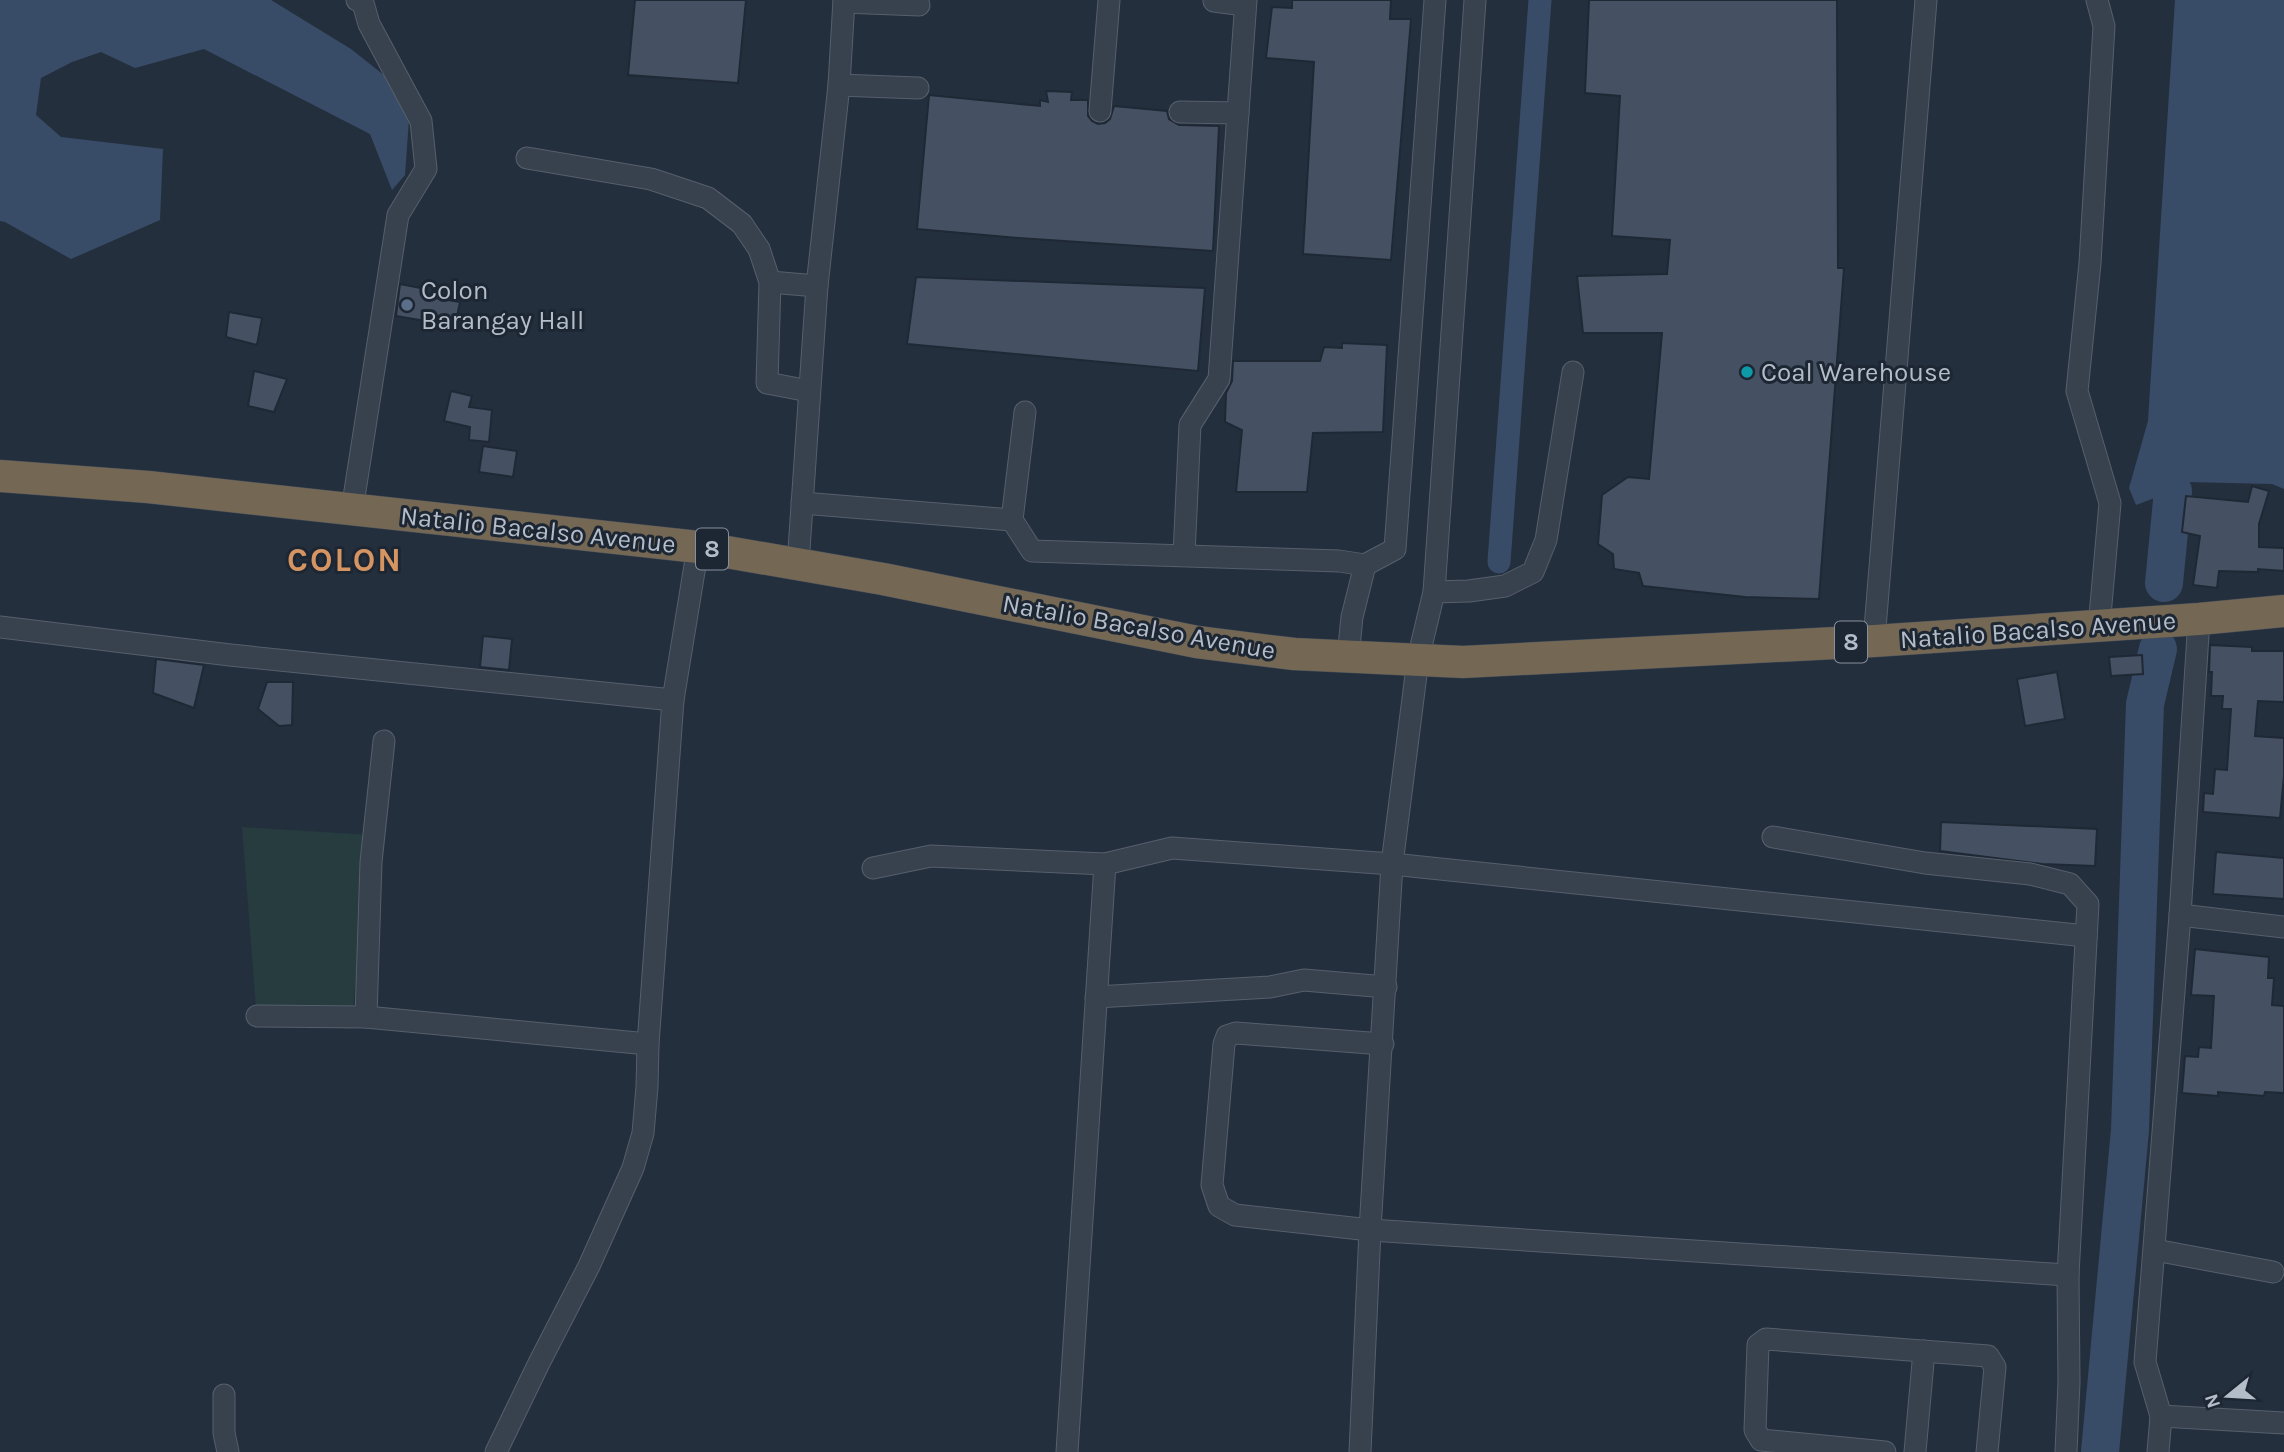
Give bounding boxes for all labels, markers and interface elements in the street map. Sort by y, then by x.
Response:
place label: Colon Barangay Hall [421,275,584,336]
marker: Colon Barangay Hall [399,297,415,313]
place label: Coal Warehouse [1761,357,1951,388]
marker: Coal Warehouse [1739,364,1755,380]
street label: Natalio Bacalso Avenue [399,500,677,560]
road number: 8 [696,528,728,570]
district label: COLON [287,541,403,579]
street label: Natalio Bacalso Avenue [1000,588,1278,666]
street label: Natalio Bacalso Avenue [1899,605,2177,655]
road number: 8 [1835,622,1867,662]
north arrow [2193,1361,2263,1431]
text: N [2200,1391,2225,1411]

